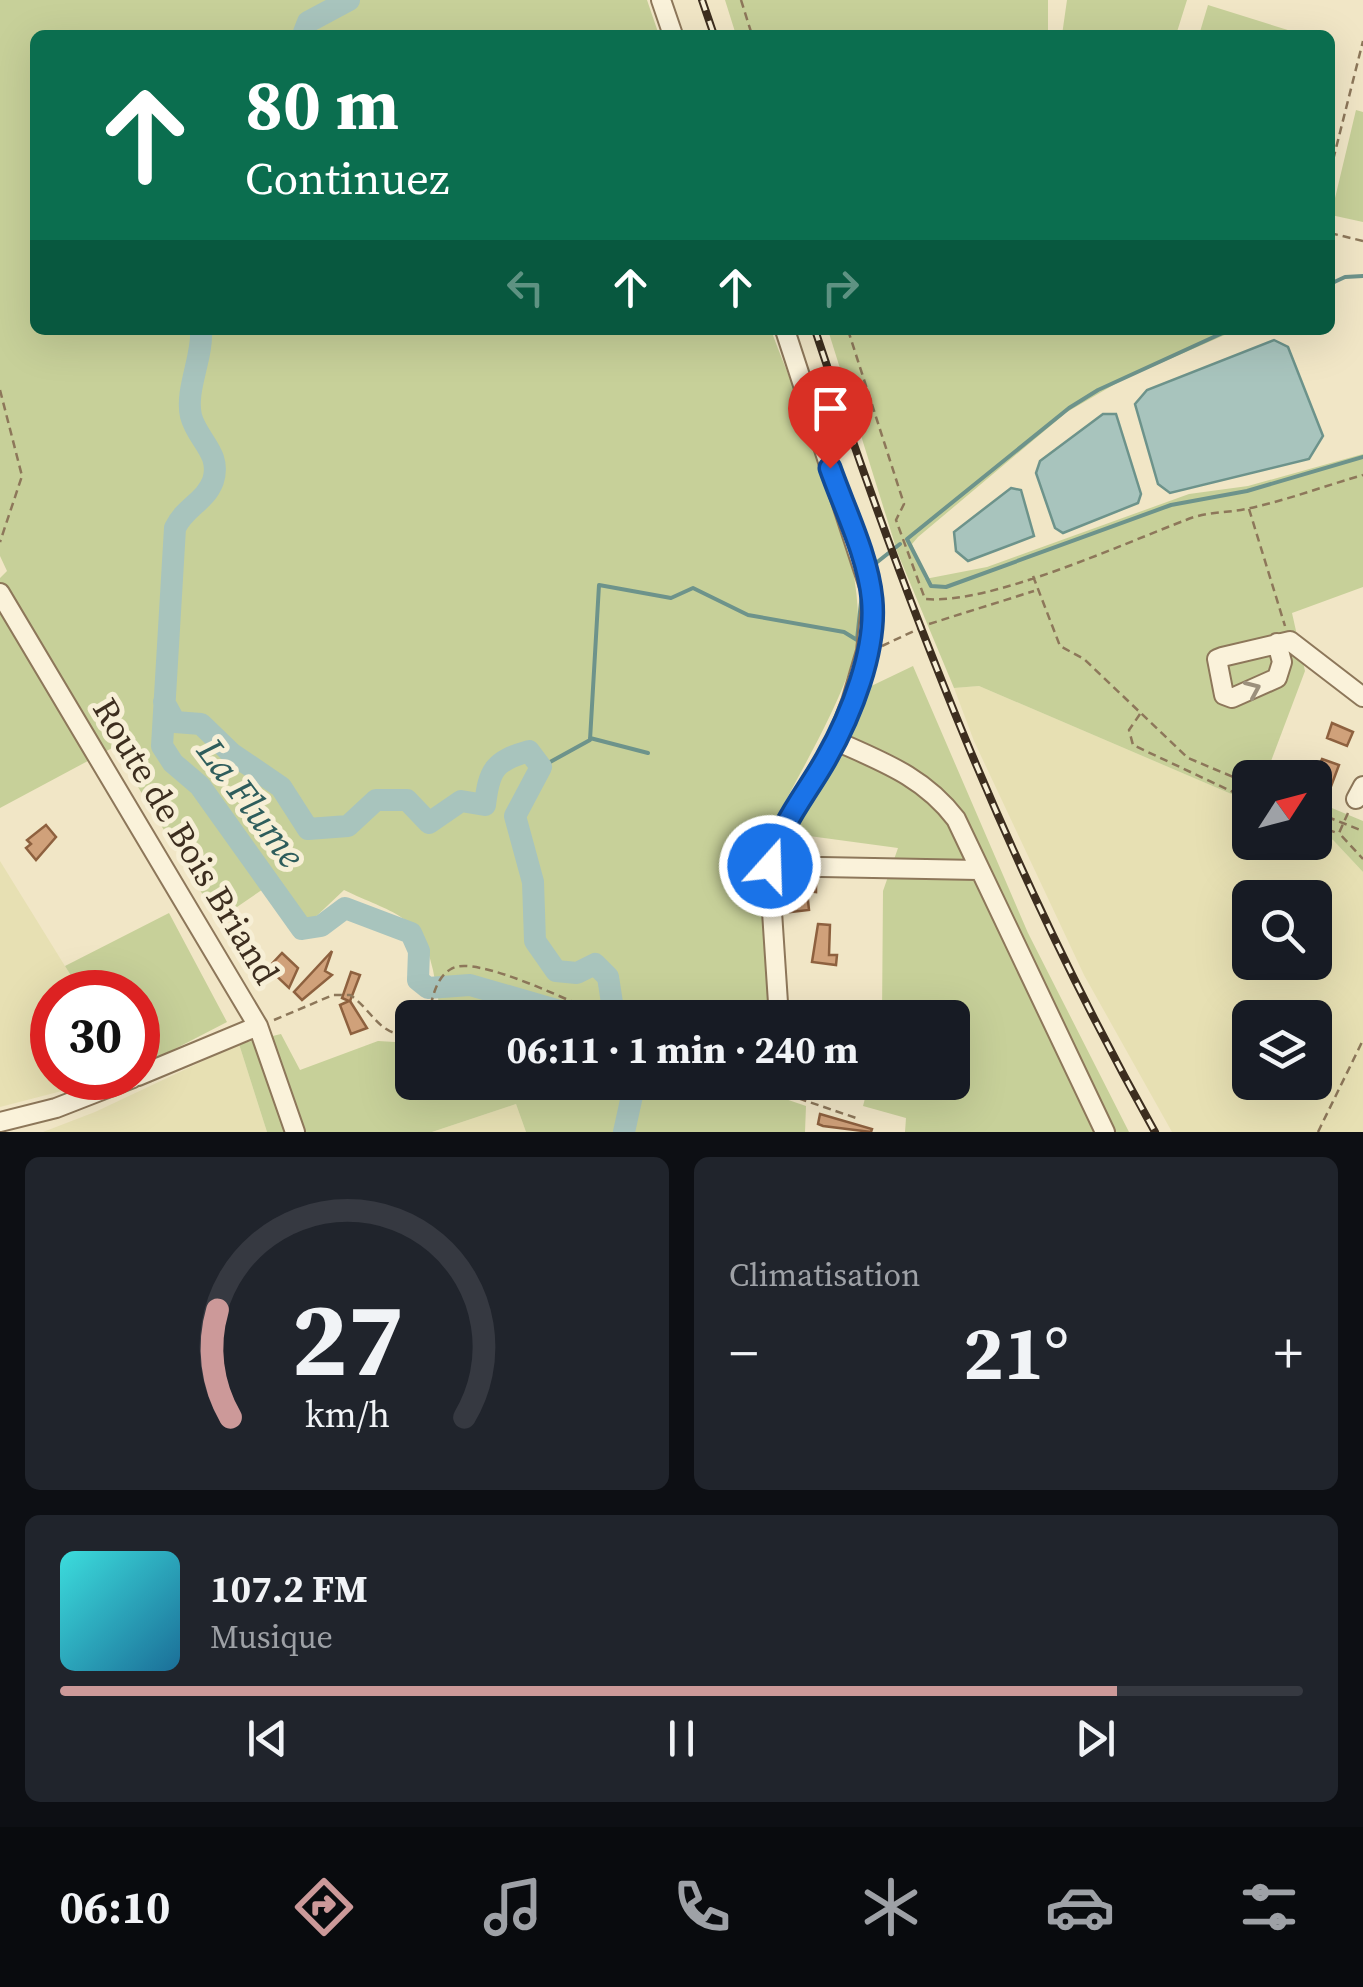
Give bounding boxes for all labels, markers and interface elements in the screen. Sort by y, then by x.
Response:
text: 80 m [245,56,399,152]
icon: ahead [80,70,210,200]
text: Continuez [245,147,449,209]
icon: left [498,260,553,315]
icon: ahead [603,260,658,315]
icon: ahead [708,260,763,315]
icon: right [813,260,868,315]
pin [788,366,873,469]
icon: arrive [803,381,858,436]
one-way arrow [1243,681,1261,701]
street label: Route de Bois Briand [82,689,291,993]
water label: La Flume [185,727,317,879]
north arrow [1232,760,1332,860]
map controls [1232,760,1332,1100]
position arrow [718,814,822,918]
button: search [1232,880,1332,980]
speed limit sign: 30 [30,970,160,1100]
button: layers [1232,1000,1332,1100]
text: 06:11 · 1 min · 240 m [506,1024,859,1076]
text: Climatisation [729,1253,920,1297]
text: 27 [291,1267,403,1410]
text: 21° [963,1301,1069,1404]
text: − [729,1315,758,1390]
text: + [1274,1315,1303,1390]
text: km/h [304,1390,390,1439]
text: 107.2 FM [210,1563,368,1615]
text: Musique [210,1615,333,1659]
icon: previous [240,1711,295,1766]
icon: pause [654,1711,709,1766]
icon: next [1068,1711,1123,1766]
icon: directions [289,1872,359,1942]
icon: music [478,1872,548,1942]
icon: phone [667,1872,737,1942]
icon: climate [856,1872,926,1942]
icon: car [1045,1872,1115,1942]
icon: filters [1234,1872,1304,1942]
text: 06:10 [59,1876,170,1938]

